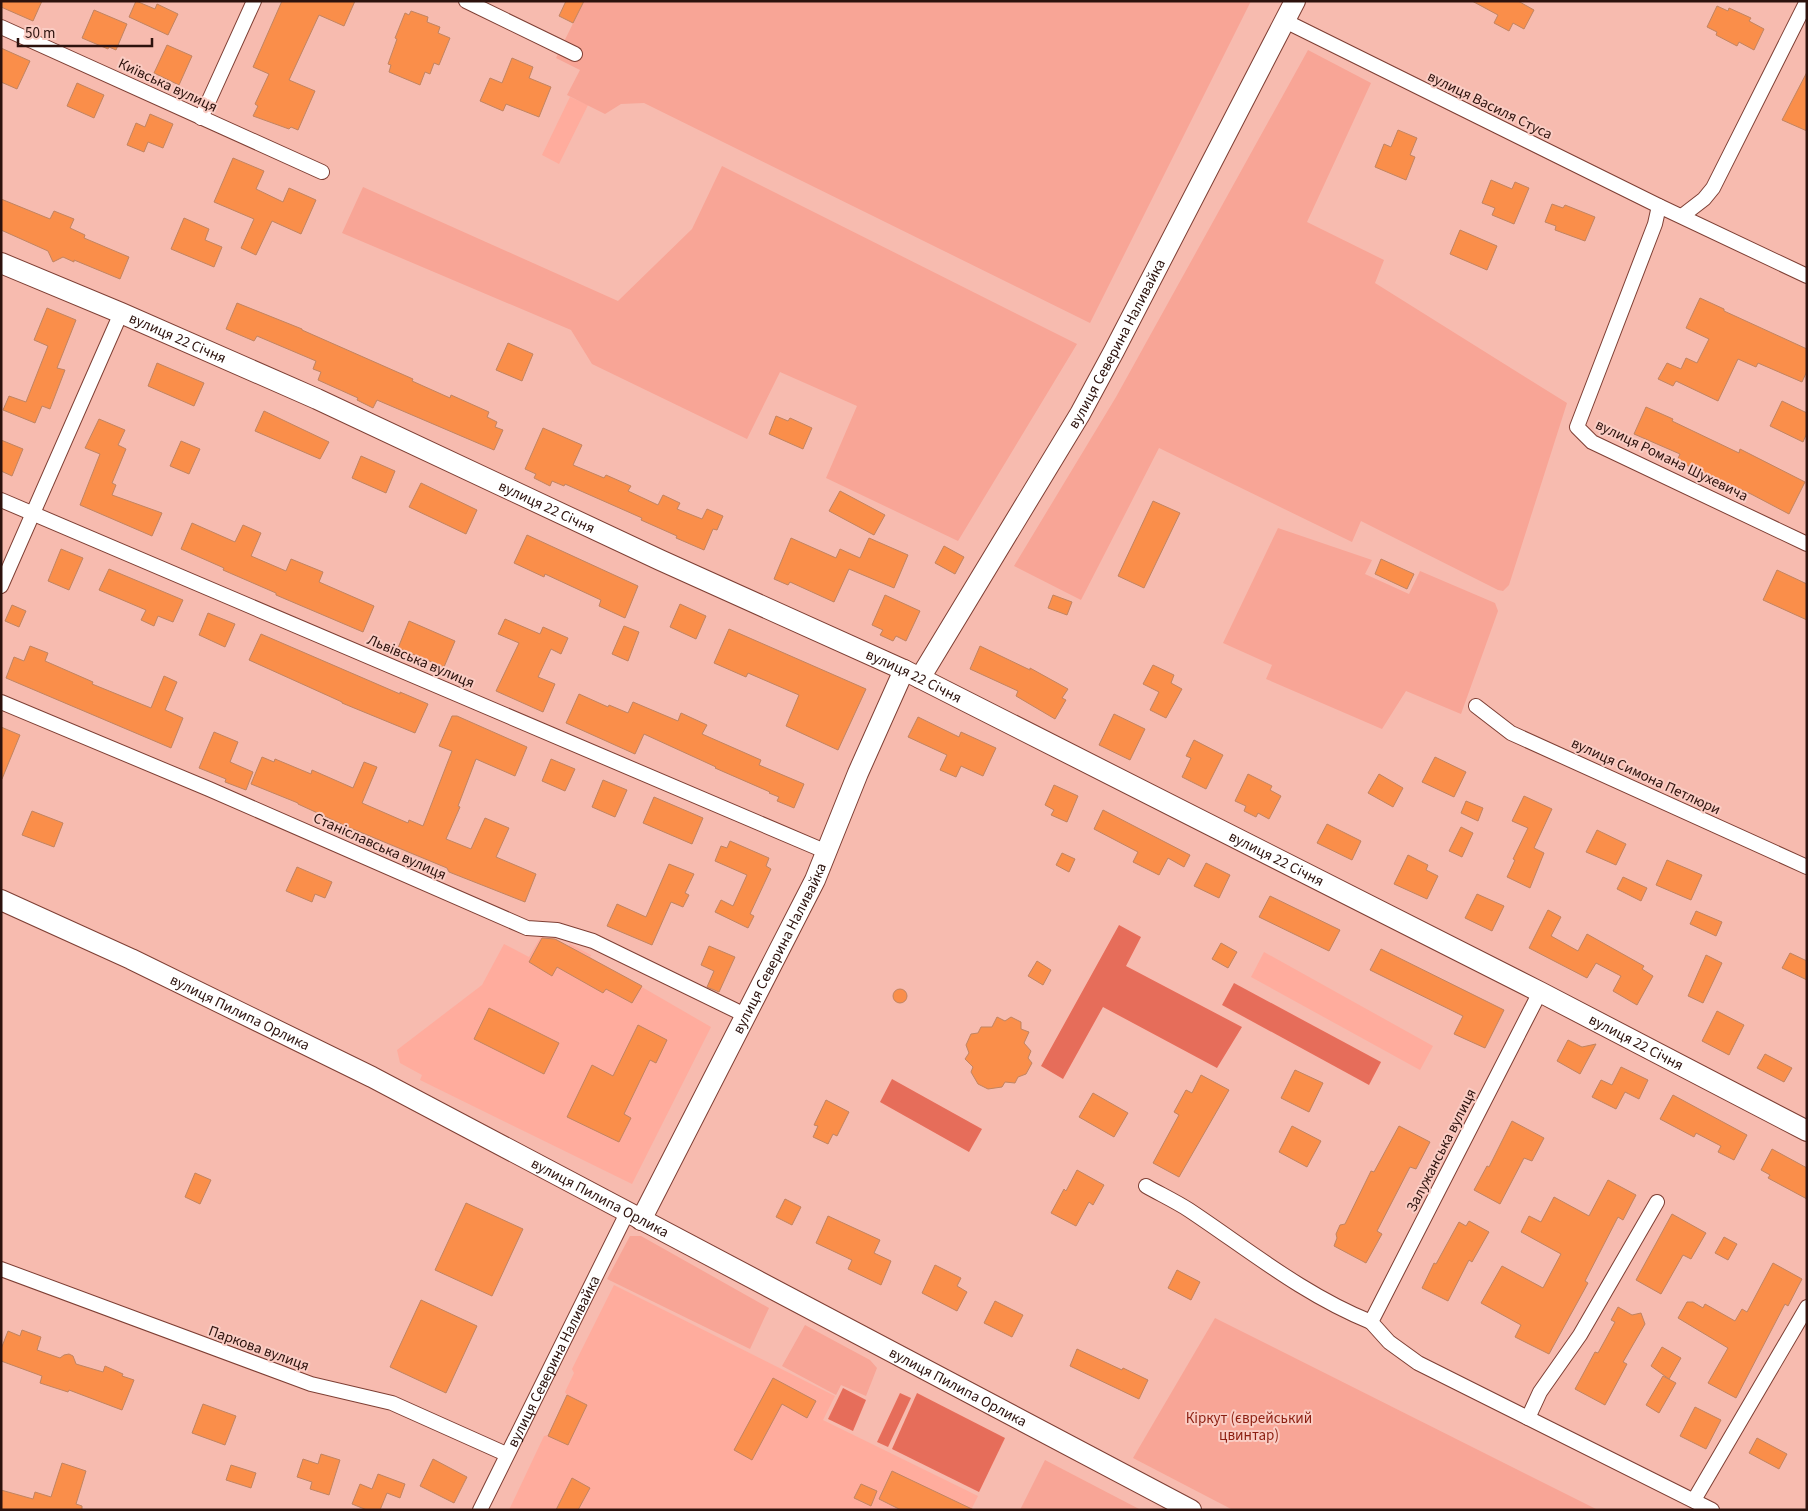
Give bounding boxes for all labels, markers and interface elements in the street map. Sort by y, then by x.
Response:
scale bar [18,15,151,47]
text: 50 m [25,23,55,44]
street label: Київська вулиця [115,53,221,118]
street label: вулиця Василя Стуса [1424,66,1556,145]
street label: вулиця Северина Наливайка [1063,255,1171,433]
street label: вулиця 22 Січня [126,308,229,369]
street label: вулиця Романа Шухевича [1592,414,1752,507]
street label: вулиця 22 Січня [495,476,598,539]
street label: Львівська вулиця [364,629,478,694]
street label: вулиця 22 Січня [862,644,965,708]
street label: вулиця Симона Петлюри [1568,733,1724,820]
street label: Станіславська вулиця [310,808,450,885]
street label: вулиця 22 Січня [1225,826,1327,892]
street label: вулиця Северина Наливайка [728,860,832,1038]
street label: вулиця Пилипа Орлика [166,970,313,1056]
street label: вулиця 22 Січня [1585,1009,1687,1076]
street label: Залужанська вулиця [1401,1085,1482,1215]
street label: вулиця Пилипа Орлика [527,1153,672,1243]
street label: вулиця Северина Наливайка [503,1272,605,1451]
street label: Паркова вулиця [205,1320,312,1376]
street label: вулиця Пилипа Орлика [885,1342,1030,1432]
park label: Кіркут (єврейський цвинтар) [1186,1408,1312,1446]

